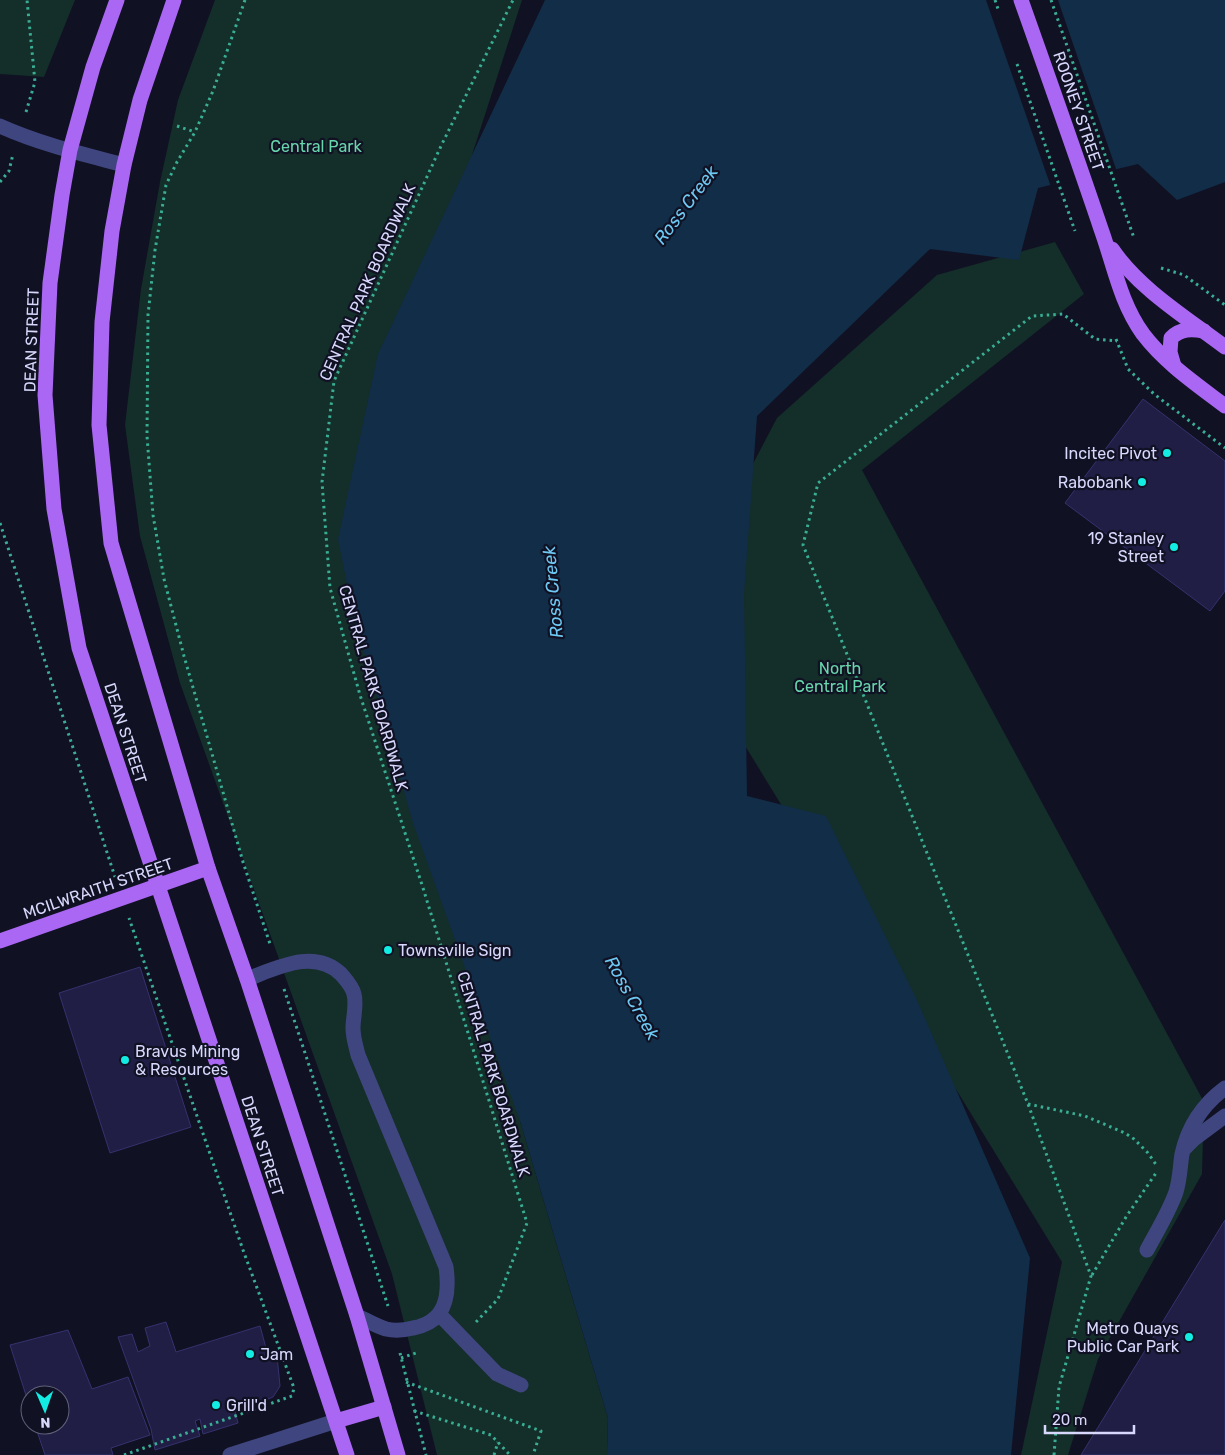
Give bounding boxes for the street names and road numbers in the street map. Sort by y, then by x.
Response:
street label: ROONEY STREET [1049,49,1108,173]
street label: CENTRAL PARK BOARDWALK [315,180,420,384]
street label: DEAN STREET [20,287,43,393]
street label: CENTRAL PARK BOARDWALK [335,583,412,794]
street label: DEAN STREET [100,680,151,786]
street label: MCILWRAITH STREET [21,854,176,923]
street label: CENTRAL PARK BOARDWALK [453,969,534,1180]
street label: DEAN STREET [237,1093,288,1199]

